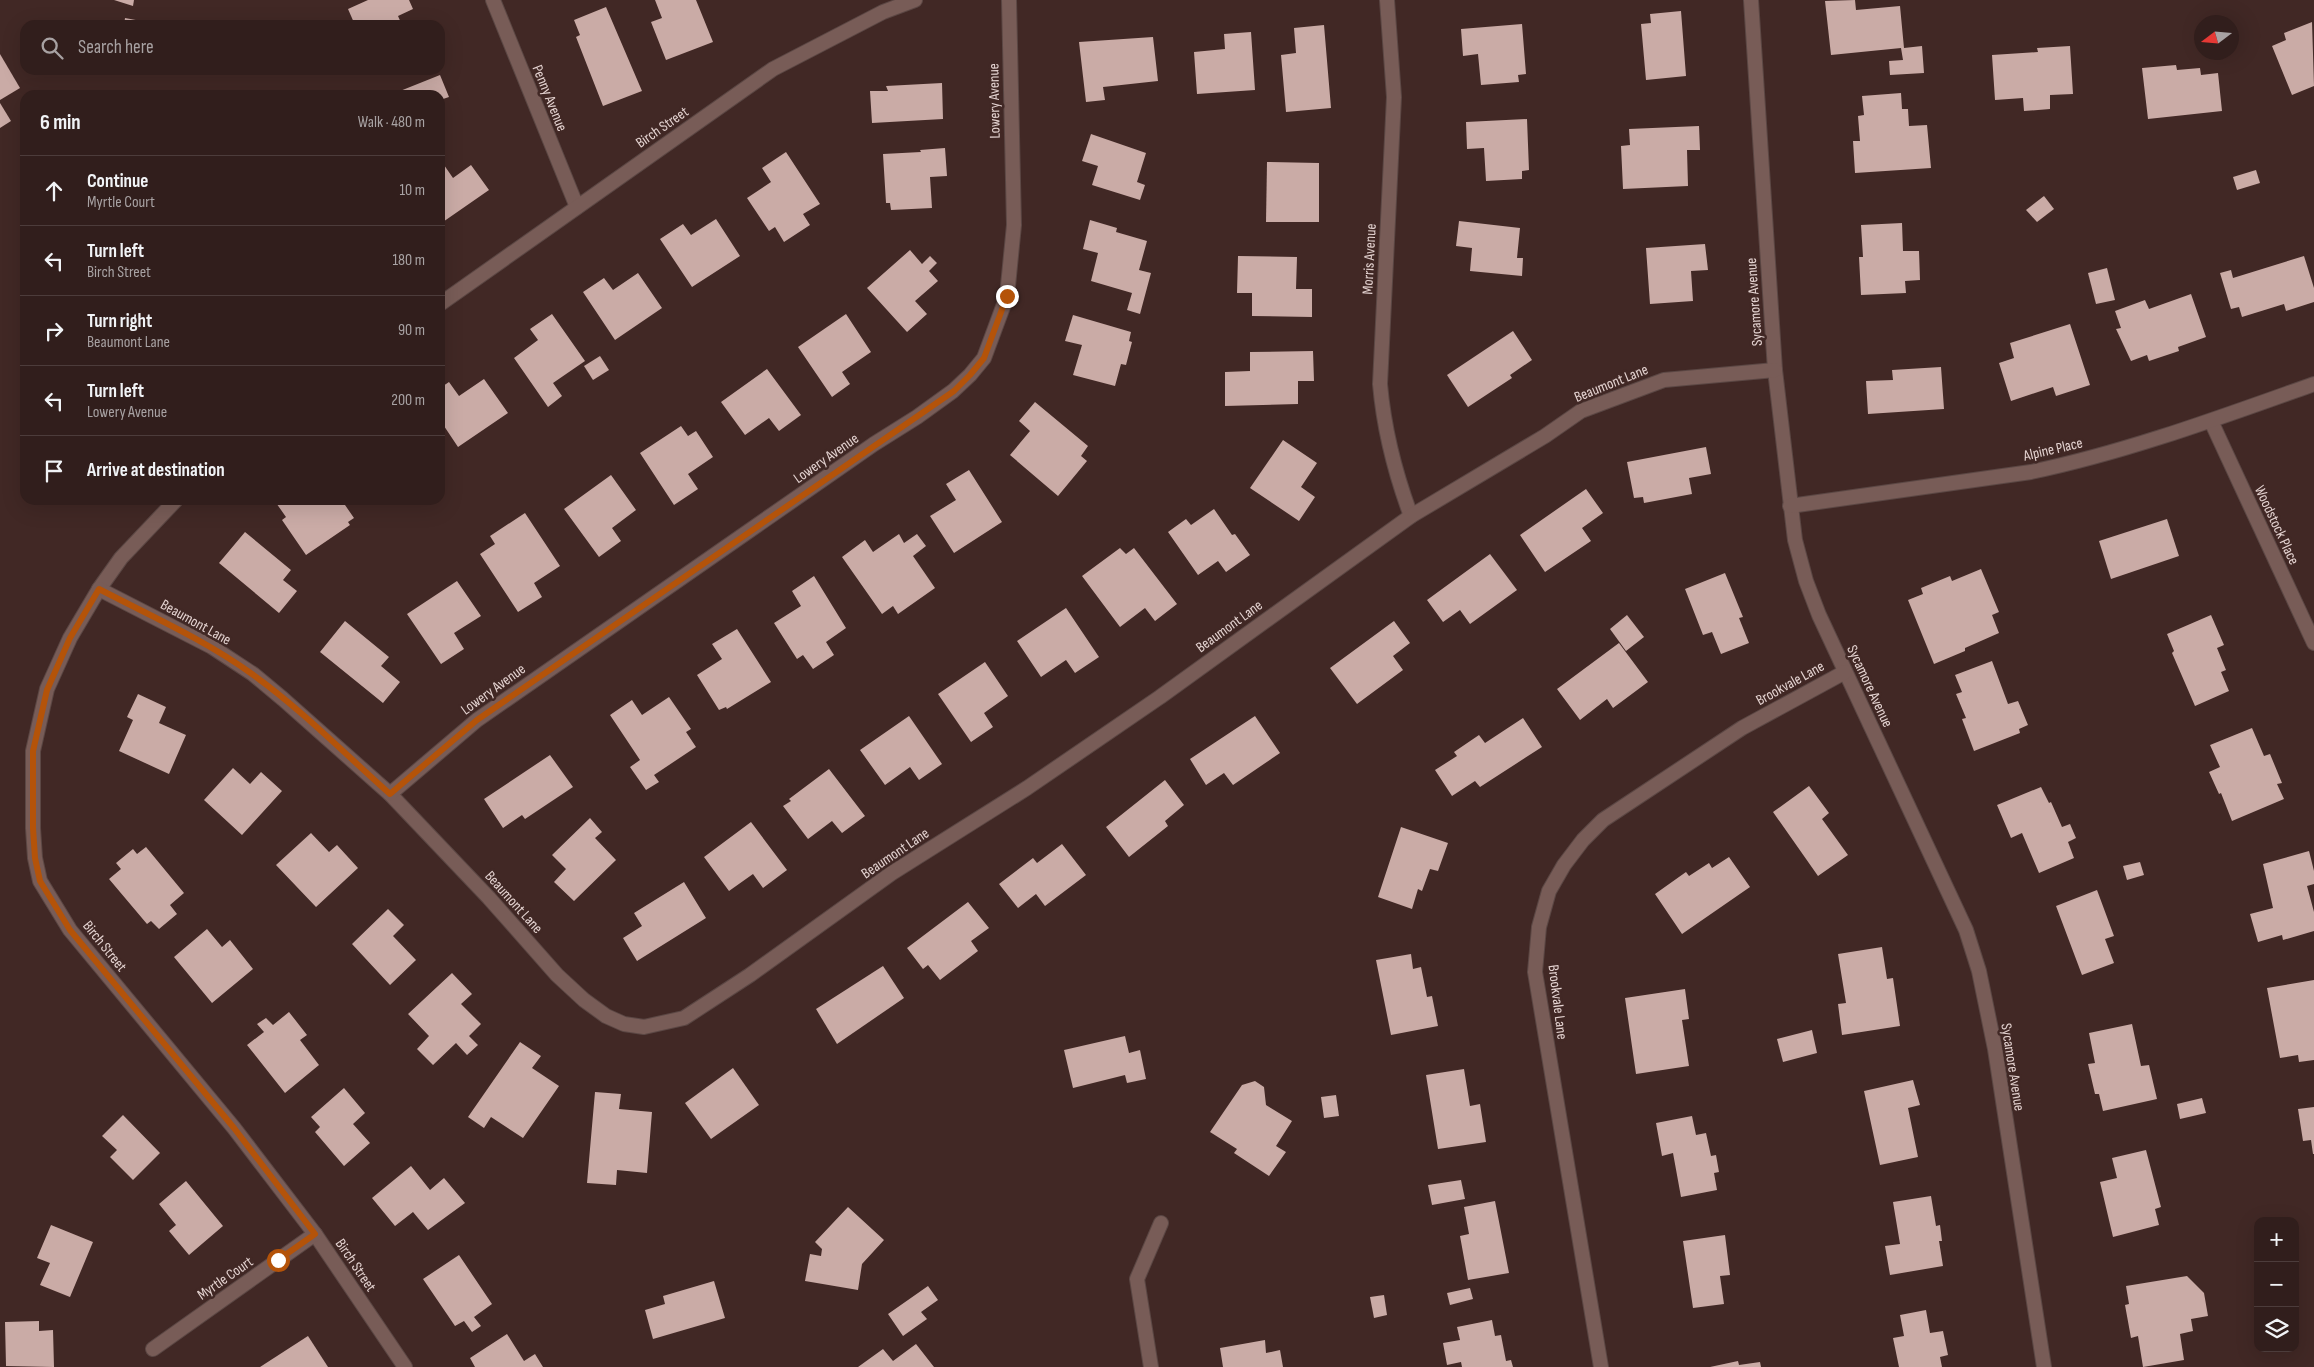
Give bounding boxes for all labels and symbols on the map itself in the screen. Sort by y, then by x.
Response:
north arrow [2194,15,2239,60]
street label: Penny Avenue [528,62,571,134]
street label: Lowery Avenue [984,63,1005,139]
street label: Birch Street [632,102,693,152]
street label: Morris Avenue [1358,223,1381,295]
street label: Sycamore Avenue [1742,257,1767,347]
route end [996,285,1019,308]
street label: Beaumont Lane [1572,360,1651,407]
street label: Lowery Avenue [790,429,863,488]
street label: Alpine Place [2021,433,2085,466]
street label: Woodstock Place [2250,483,2303,568]
street label: Beaumont Lane [157,595,234,650]
street label: Beaumont Lane [1192,596,1266,657]
street label: Sycamore Avenue [1842,642,1897,730]
street label: Brookvale Lane [1753,657,1828,710]
street label: Lowery Avenue [457,660,529,719]
street label: Beaumont Lane [858,824,933,883]
street label: Beaumont Lane [481,867,547,938]
street label: Birch Street [78,917,131,976]
street label: Brookvale Lane [1543,964,1572,1041]
street label: Sycamore Avenue [1996,1022,2029,1112]
street label: Birch Street [331,1235,380,1296]
route start [267,1249,290,1272]
street label: Myrtle Court [194,1252,257,1304]

